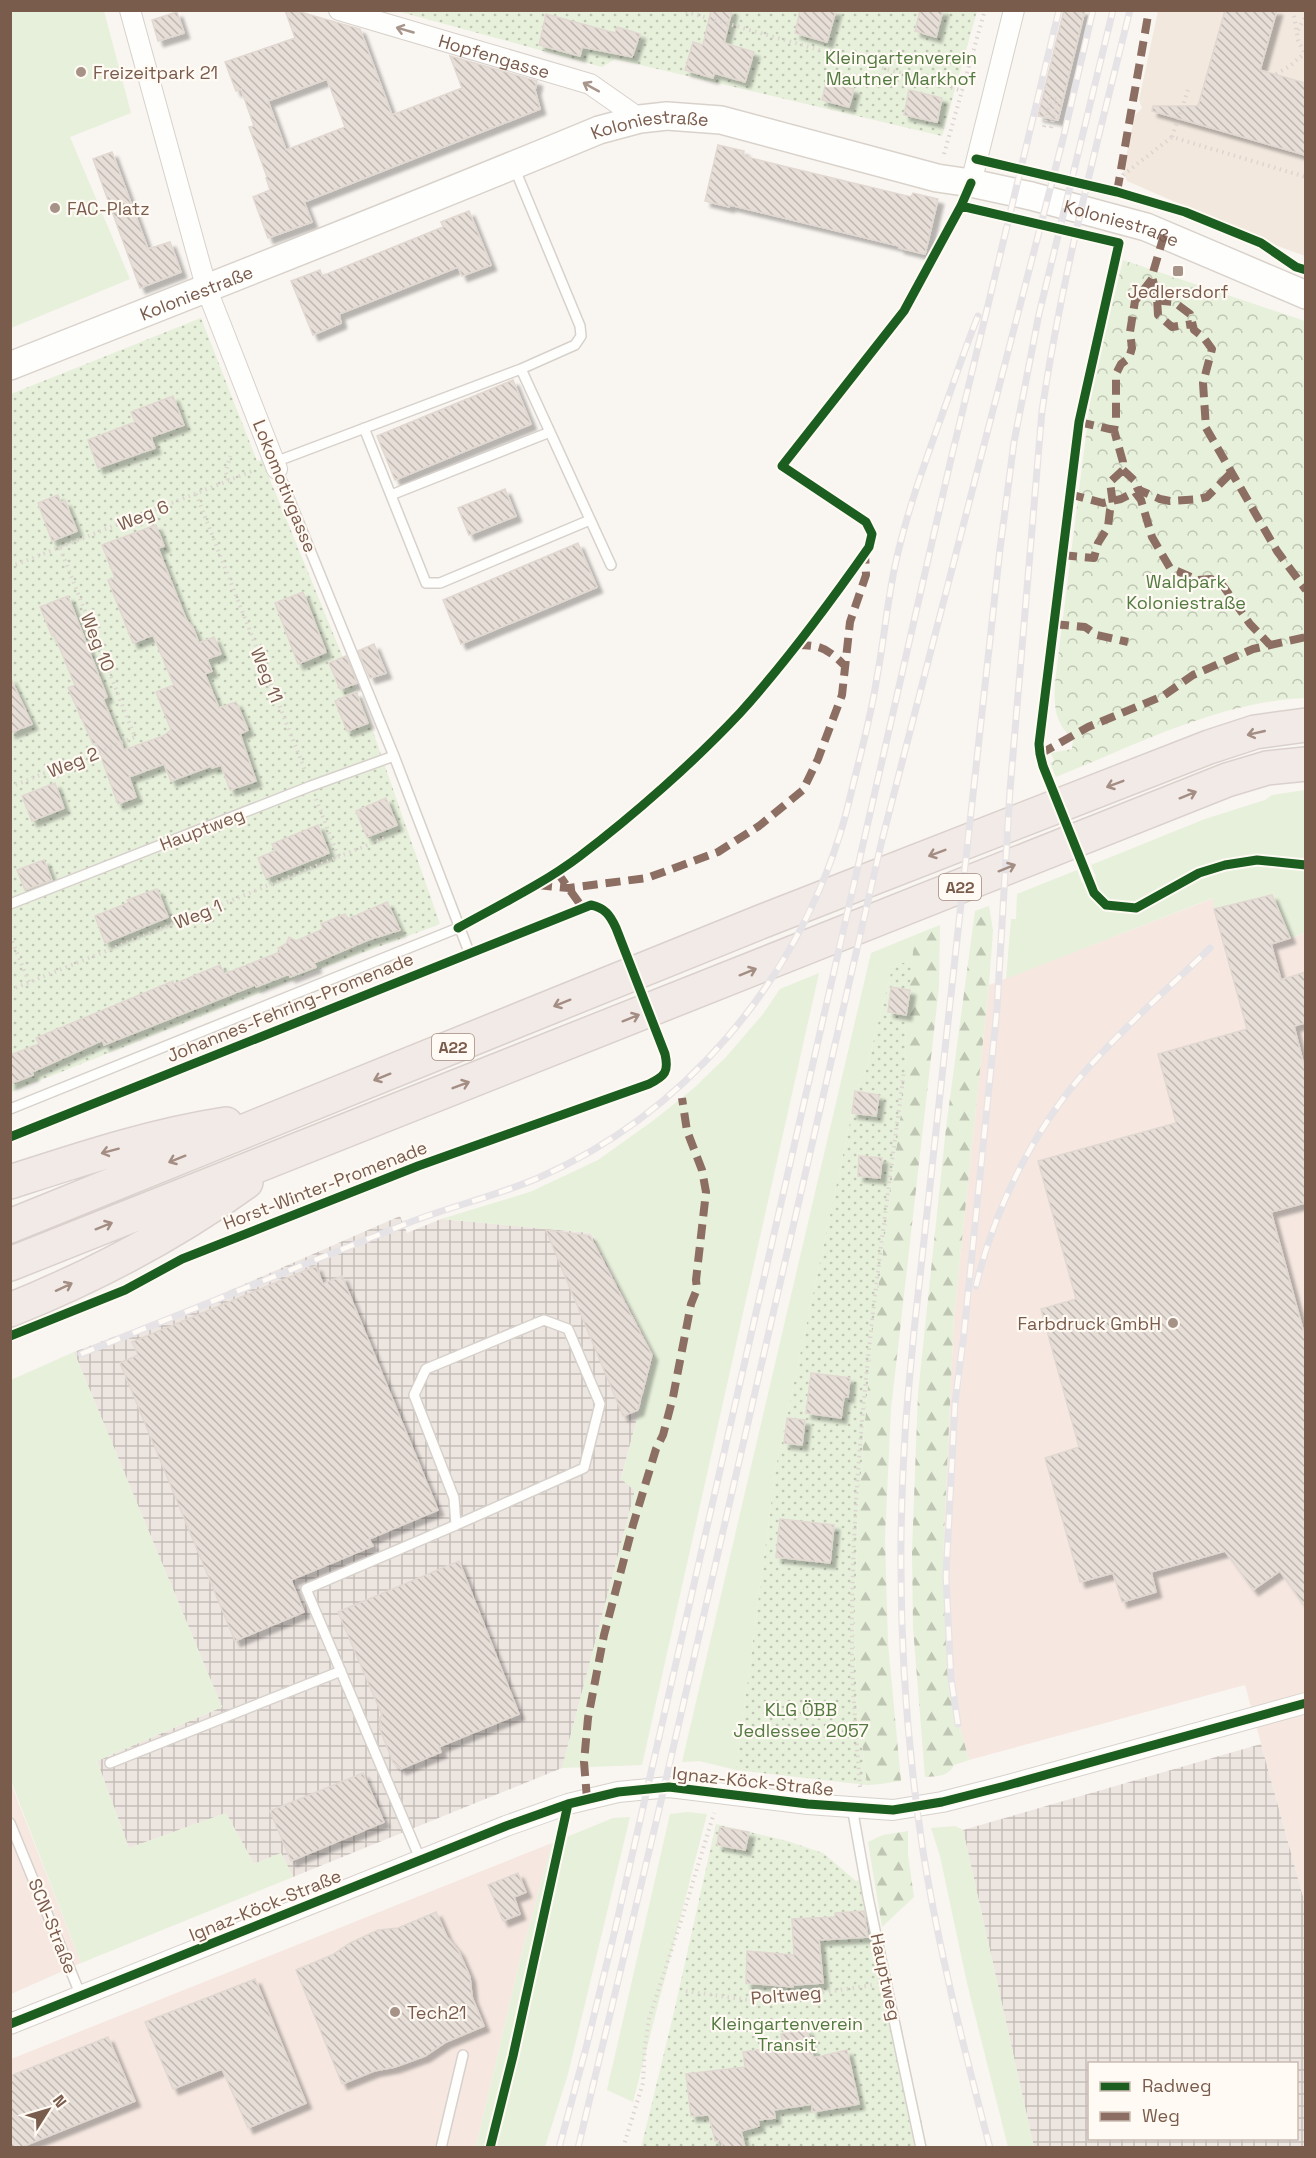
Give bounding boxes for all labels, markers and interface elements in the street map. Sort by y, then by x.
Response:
one-way arrow [396,24,415,35]
street label: Hopfengasse [436,29,553,83]
park label: Kleingartenverein Mautner Markhof [825,46,977,90]
place label: Freizeitpark 21 [93,61,218,84]
marker: Freizeitpark 21 [74,65,88,79]
one-way arrow [583,81,601,92]
street label: Koloniestraße [587,104,709,144]
street label: Koloniestraße [1061,194,1183,251]
place label: FAC-Platz [67,197,150,220]
marker: FAC-Platz [48,201,62,215]
street label: Koloniestraße [136,260,256,325]
marker: Jedlersdorf [1171,264,1185,278]
place label: Jedlersdorf [1127,280,1229,303]
street label: Lokomotivgasse [248,416,322,556]
street label: Weg 6 [114,494,172,536]
park label: Waldpark Koloniestraße [1126,570,1246,614]
street label: Weg 10 [76,609,120,675]
street label: Weg 11 [246,644,288,706]
one-way arrow [1247,727,1266,739]
street label: Weg 2 [44,741,102,783]
one-way arrow [1107,779,1125,790]
one-way arrow [1179,789,1197,800]
street label: Hauptweg [156,802,248,856]
one-way arrow [928,849,947,860]
one-way arrow [997,862,1016,873]
road number: A22 [939,874,981,900]
street label: Weg 1 [171,894,225,934]
street label: Johannes-Fehring-Promenade [163,947,417,1067]
one-way arrow [738,965,757,976]
one-way arrow [553,998,572,1009]
one-way arrow [621,1012,640,1023]
road number: A22 [432,1034,474,1060]
one-way arrow [373,1072,391,1083]
one-way arrow [451,1079,470,1090]
street label: Horst-Winter-Promenade [220,1135,430,1235]
one-way arrow [100,1146,119,1158]
one-way arrow [168,1154,187,1165]
one-way arrow [94,1220,112,1231]
one-way arrow [55,1280,73,1292]
place label: Farbdruck GmbH [1017,1312,1161,1335]
marker: Farbdruck GmbH [1166,1316,1180,1330]
park label: KLG ÖBB Jedlessee 2057 [733,1698,869,1742]
street label: Ignaz-Köck-Straße [671,1761,835,1801]
street label: Ignaz-Köck-Straße [185,1864,345,1946]
street label: SCN-Straße [23,1875,83,1977]
street label: Hauptweg [866,1931,906,2023]
street label: Poltweg [750,1980,822,2010]
place label: Tech21 [407,2001,467,2024]
marker: Tech21 [388,2005,402,2019]
park label: Kleingartenverein Transit [711,2012,863,2056]
legend [1088,2062,1298,2140]
text: Radweg [1142,2074,1212,2097]
north arrow [18,2080,78,2140]
text: N [48,2091,71,2112]
text: Weg [1142,2104,1180,2127]

